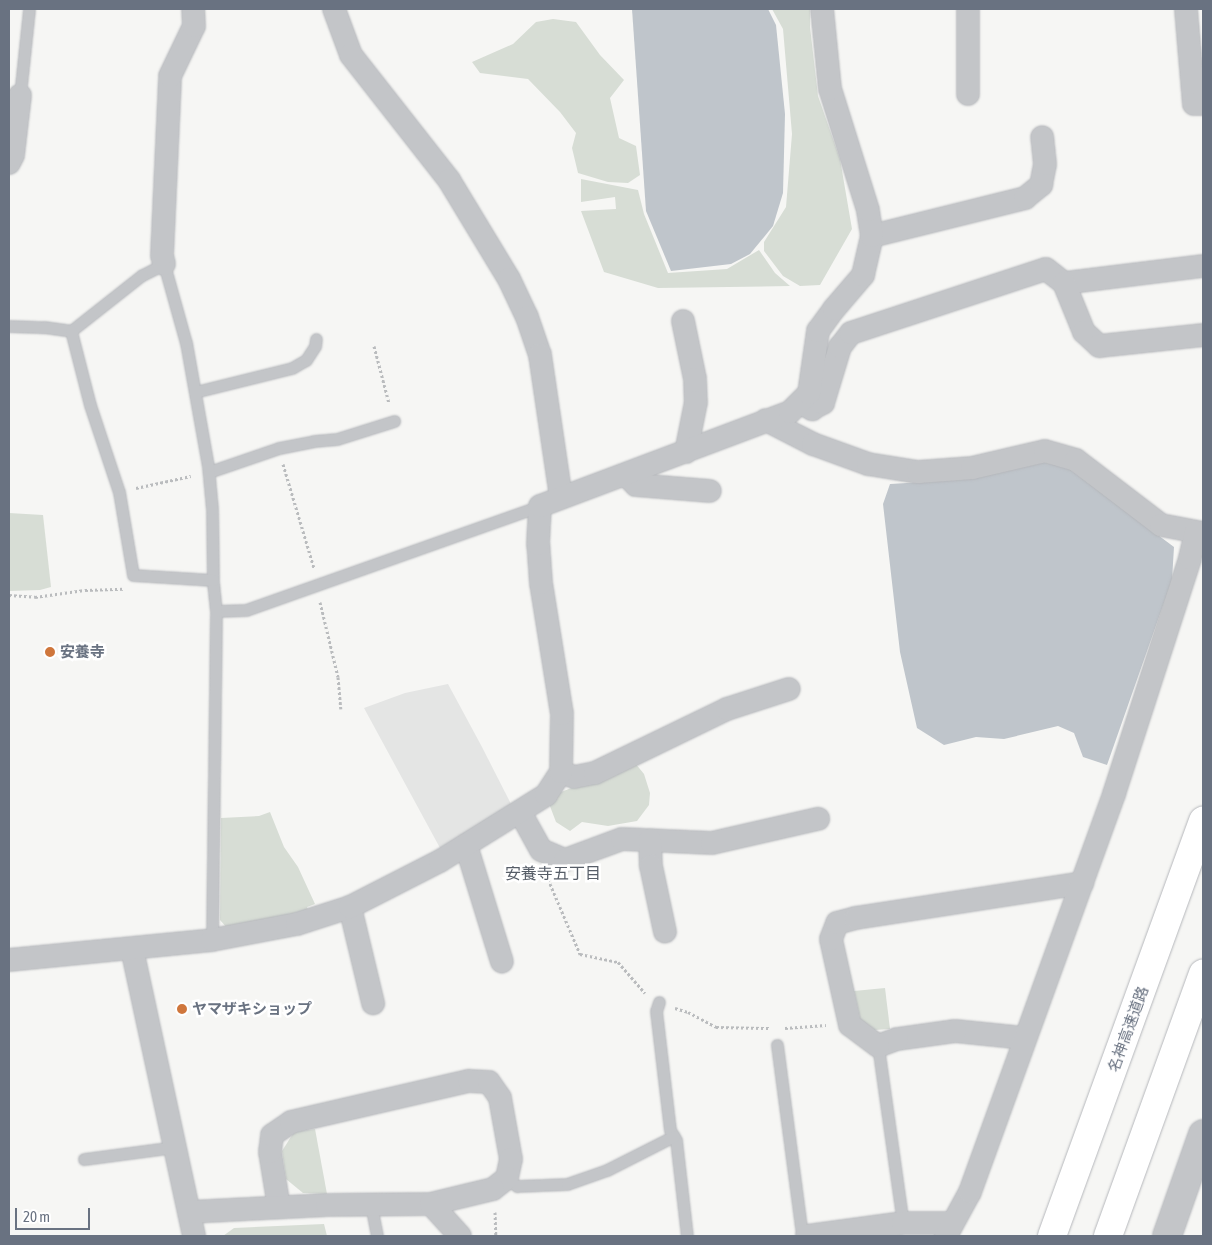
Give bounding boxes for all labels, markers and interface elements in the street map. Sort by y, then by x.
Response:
place label: 安養寺 [60,643,105,661]
marker: 安養寺 [44,646,56,658]
district label: 安養寺五丁目 [505,863,601,883]
street label: 名神高速道路 [1104,984,1152,1074]
place label: ヤマザキショップ [192,1000,312,1018]
marker: ヤマザキショップ [176,1003,188,1015]
scale bar [18,1198,92,1230]
text: 20 m [23,1208,50,1225]

